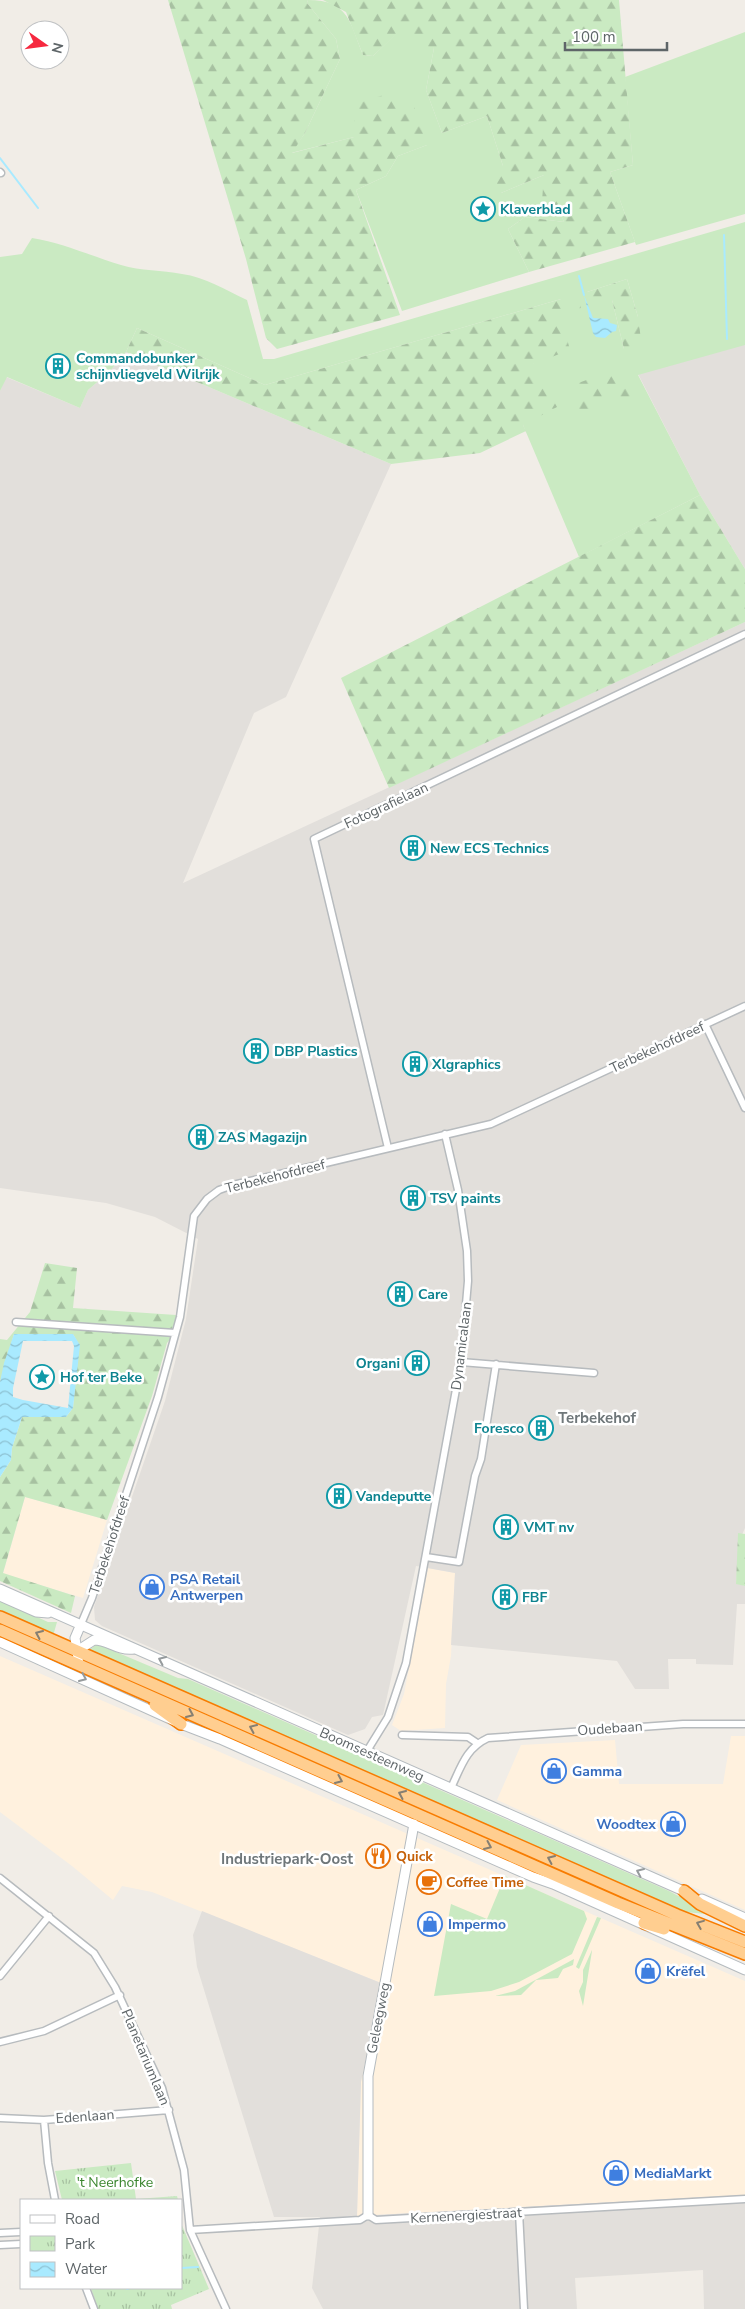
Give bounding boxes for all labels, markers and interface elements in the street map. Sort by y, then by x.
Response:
north arrow [20,20,70,70]
scale bar [565,20,668,52]
text: 100 m [572,27,616,47]
text: N [47,41,68,55]
place icon: Klaverblad [470,196,496,222]
place label: Klaverblad [500,200,571,219]
place label: Commandobunker schijnvliegveld Wilrijk [76,349,220,384]
building icon: Commandobunker schijnvliegveld Wilrijk [45,353,71,379]
street label: Fotografielaan [341,778,431,833]
building icon: New ECS Technics [400,835,426,861]
place label: New ECS Technics [430,839,549,858]
street label: Terbekehofdreef [607,1017,708,1078]
building icon: DBP Plastics [243,1038,269,1064]
place label: DBP Plastics [274,1042,358,1061]
building icon: Xlgraphics [402,1051,428,1077]
place label: Xlgraphics [431,1055,501,1074]
building icon: ZAS Magazijn [188,1124,214,1150]
place label: ZAS Magazijn [218,1128,307,1147]
street label: Terbekehofdreef [223,1155,327,1198]
building icon: TSV paints [400,1185,426,1211]
place label: TSV paints [430,1189,501,1208]
building icon: Care [387,1281,413,1307]
place label: Care [418,1285,448,1304]
street label: Dynamicalaan [447,1301,476,1391]
building icon: Organi [404,1350,430,1376]
place label: Organi [356,1354,400,1373]
place icon: Hof ter Beke [29,1364,55,1390]
place label: Hof ter Beke [60,1368,142,1387]
district label: Terbekehof [558,1408,637,1428]
building icon: Foresco [528,1415,554,1441]
place label: Foresco [474,1419,524,1438]
building icon: Vandeputte [326,1483,352,1509]
place label: Vandeputte [355,1487,432,1506]
street label: Terbekehofdreef [85,1493,134,1597]
building icon: VMT nv [493,1514,519,1540]
place label: VMT nv [523,1518,575,1537]
place label: PSA Retail Antwerpen [170,1570,243,1605]
shop icon: PSA Retail Antwerpen [139,1574,165,1600]
building icon: FBF [492,1584,518,1610]
place label: FBF [522,1588,547,1607]
one-way arrow [35,1629,44,1640]
one-way arrow [158,1656,167,1667]
one-way arrow [78,1672,87,1682]
one-way arrow [185,1708,194,1719]
street label: Oudebaan [577,1717,643,1740]
street label: Boomsesteenweg [316,1723,427,1786]
one-way arrow [249,1724,258,1735]
shop icon: Gamma [541,1758,567,1784]
place label: Gamma [572,1762,622,1781]
one-way arrow [334,1773,343,1784]
one-way arrow [398,1789,407,1800]
shop icon: Woodtex [660,1811,686,1837]
place label: Woodtex [596,1815,656,1834]
one-way arrow [483,1840,491,1850]
restaurant icon: Quick [365,1843,391,1869]
place label: Quick [396,1847,433,1866]
district label: Industriepark-Oost [221,1849,353,1869]
one-way arrow [547,1855,556,1866]
one-way arrow [636,1867,645,1878]
cafe icon: Coffee Time [416,1869,442,1895]
place label: Coffee Time [446,1873,524,1892]
shop icon: Impermo [417,1911,443,1937]
place label: Impermo [448,1915,506,1934]
one-way arrow [696,1920,705,1931]
shop icon: Krëfel [635,1958,661,1984]
place label: Krëfel [666,1962,706,1981]
street label: Geleegweg [362,1981,395,2055]
street label: Planetariumlaan [117,2006,174,2108]
street label: Edenlaan [55,2105,115,2128]
shop icon: MediaMarkt [603,2160,629,2186]
place label: MediaMarkt [634,2164,712,2183]
park label: 't Neerhofke [77,2173,153,2192]
legend [20,2199,182,2289]
street label: Kernenergiestraat [410,2203,523,2228]
text: Road [65,2209,100,2229]
text: Park [65,2234,95,2254]
text: Water [65,2259,108,2279]

